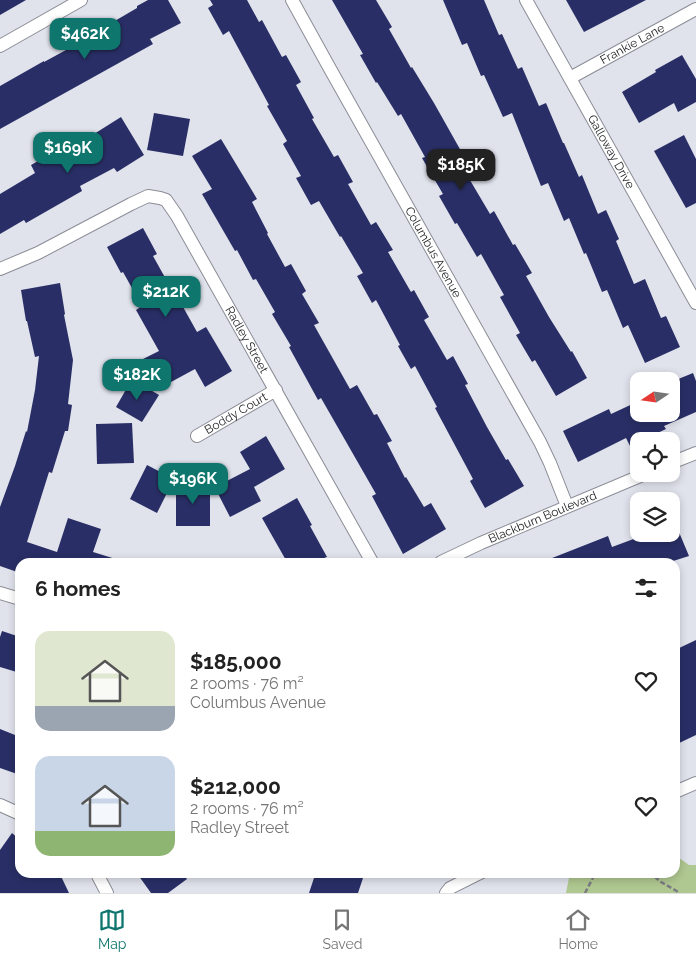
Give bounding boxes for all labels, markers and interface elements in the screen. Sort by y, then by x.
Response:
pin: $462K [50,18,120,60]
street label: Frankie Lane [598,21,667,67]
text: $462K [61,24,109,43]
street label: Galloway Drive [585,112,637,191]
pin: $169K [33,132,103,174]
text: $169K [44,138,92,157]
pin: $185K [426,148,496,191]
text: $185K [437,155,485,174]
street label: Columbus Avenue [402,204,464,300]
pin: $212K [131,276,201,318]
text: $212K [143,282,189,301]
street label: Radley Street [222,304,271,376]
pin: $182K [102,358,172,401]
text: $182K [113,365,161,384]
north arrow [630,372,680,422]
map controls [630,372,680,542]
street label: Boddy Court [202,390,270,437]
button: locate [630,432,680,482]
pin: $196K [158,462,228,505]
text: $196K [169,469,217,488]
street label: Blackburn Boulevard [486,488,599,546]
button: layers [630,492,680,542]
icon: filters [632,574,660,602]
text: 6 homes [35,576,121,601]
text: $185,000 [190,649,282,674]
icon: home [75,651,135,711]
icon: heart [632,667,660,695]
text: 2 rooms · 76 m² [190,674,304,693]
text: Columbus Avenue [190,693,326,712]
text: $212,000 [190,774,281,799]
icon: home [75,776,135,836]
icon: heart [632,792,660,820]
text: 2 rooms · 76 m² [190,799,304,818]
text: Radley Street [190,818,289,837]
tab: Map [98,906,126,952]
tab: Saved [322,906,362,952]
tab: Home [558,906,598,952]

